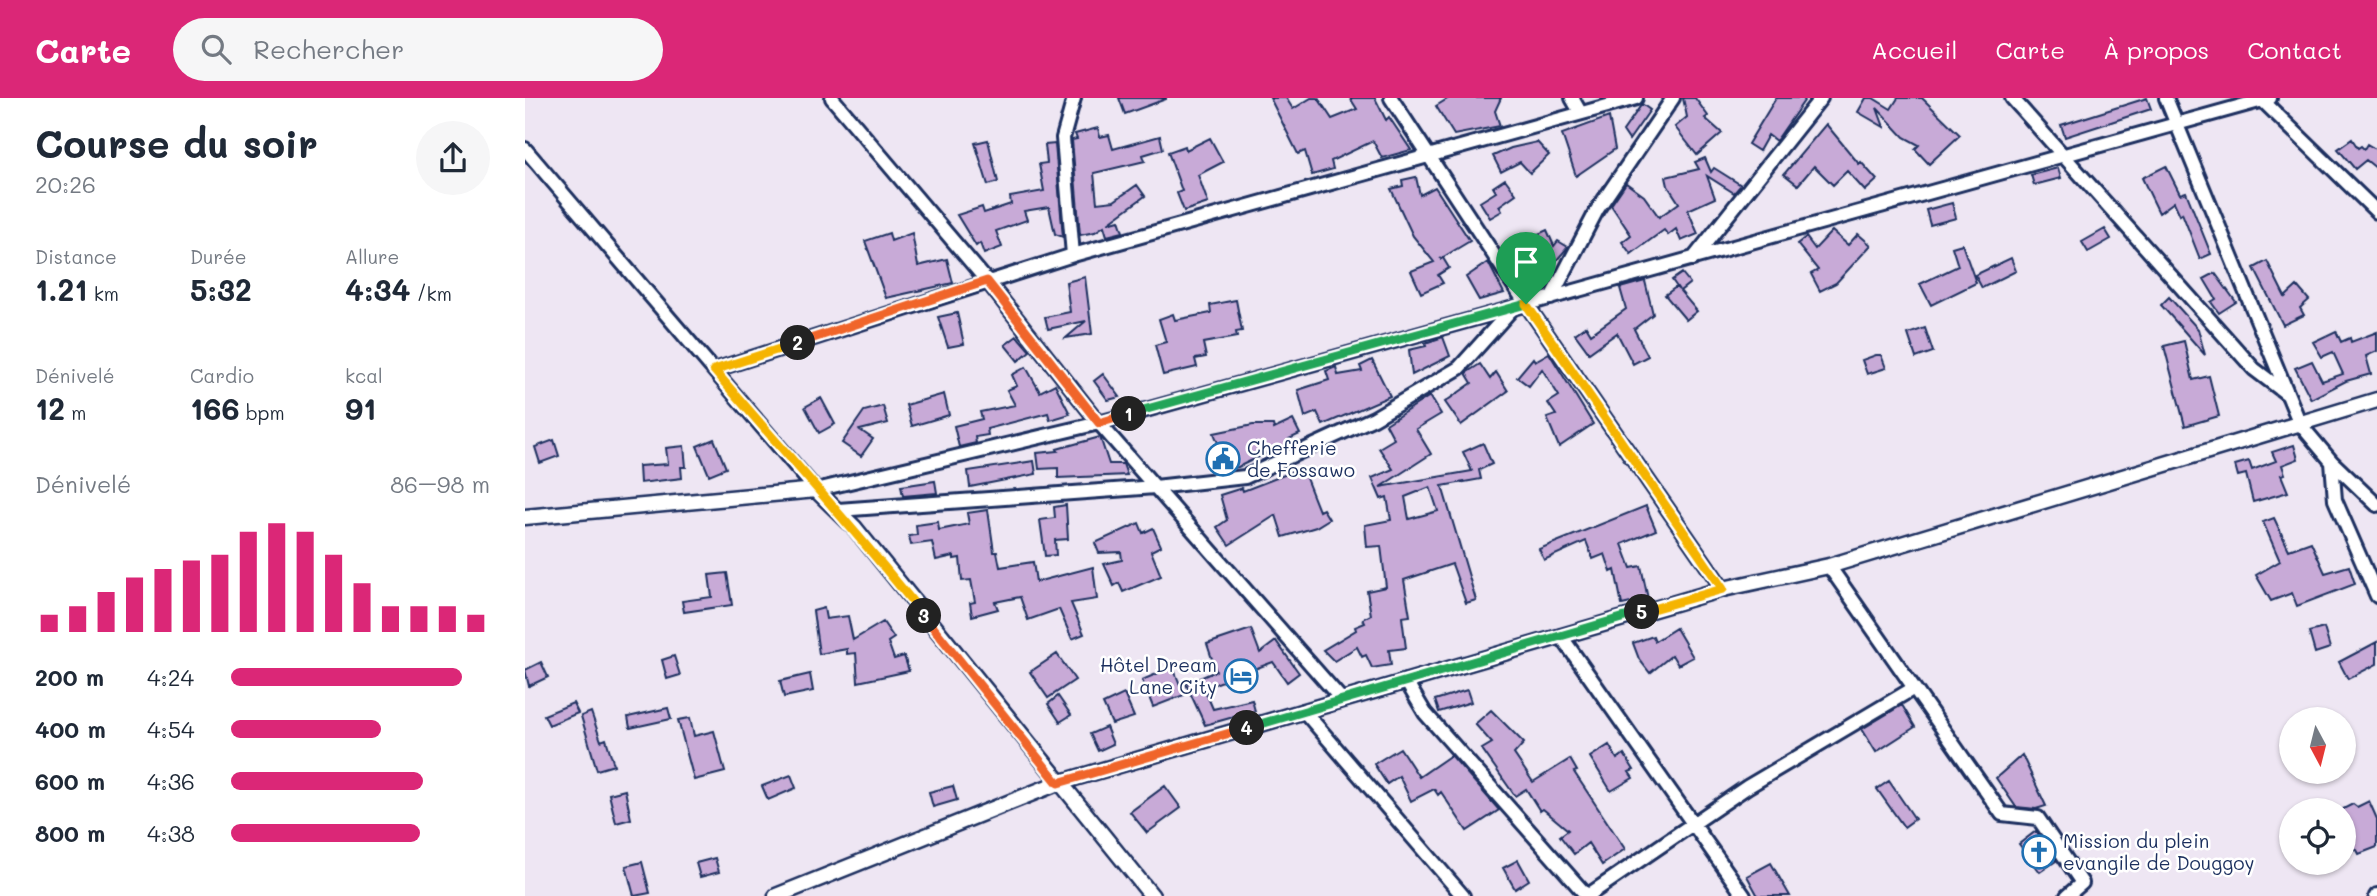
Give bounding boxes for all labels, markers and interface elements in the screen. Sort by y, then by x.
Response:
search box [173,18,663,81]
text: Carte [35,28,131,71]
icon: search [197,30,235,68]
text: Rechercher [253,32,404,66]
text: Accueil [1871,34,1957,65]
text: Carte [1995,34,2065,65]
text: À propos [2103,34,2209,65]
text: Contact [2247,34,2342,65]
text: Course du soir [35,118,318,168]
button: share [416,121,490,195]
text: 20:26 [35,169,96,199]
pin [1496,232,1556,304]
icon: arrive [1507,243,1545,281]
text: Distance [35,244,117,269]
text: Durée [190,244,247,269]
text: Allure [345,244,399,269]
text: 1.21 [35,269,88,309]
text: 5:32 [190,269,252,309]
text: 4:34 [345,269,411,309]
text: km [88,281,119,306]
text: /km [411,281,452,306]
pin: 2 [781,326,815,360]
text: 2 [792,330,803,355]
text: Dénivelé [35,363,115,388]
text: Cardio [190,363,254,388]
text: kcal [345,363,383,388]
text: 12 [35,388,65,428]
text: 166 [190,388,240,428]
text: 91 [345,388,376,428]
pin: 1 [1111,396,1147,432]
text: m [65,400,86,425]
text: bpm [240,400,285,425]
text: 1 [1124,401,1133,426]
place label: Chefferie de Fossawo [1247,435,1355,482]
public building icon: Chefferie de Fossawo [1204,440,1242,478]
text: Dénivelé [35,469,131,499]
text: 86–98 m [390,469,490,499]
pin: 5 [1625,594,1659,630]
pin: 3 [907,598,941,634]
text: 5 [1636,599,1647,624]
text: 3 [918,603,929,628]
place label: Hôtel Dream Lane City [1100,652,1217,699]
hotel icon: Hôtel Dream Lane City [1222,657,1260,695]
text: 200 m [35,662,104,692]
text: 4:24 [147,662,194,692]
north arrow [2279,707,2355,784]
map controls [2279,707,2356,875]
pin: 4 [1229,710,1265,746]
text: 400 m [35,714,106,744]
text: 4:54 [147,714,195,744]
text: 4 [1240,715,1253,740]
text: 600 m [35,766,105,796]
text: 4:36 [147,766,195,796]
button: locate [2279,798,2356,875]
text: 800 m [35,818,105,848]
text: 4:38 [147,818,195,848]
place label: Mission du plein evangile de Douggoy [2063,828,2254,875]
church icon: Mission du plein evangile de Douggoy [2020,833,2058,871]

